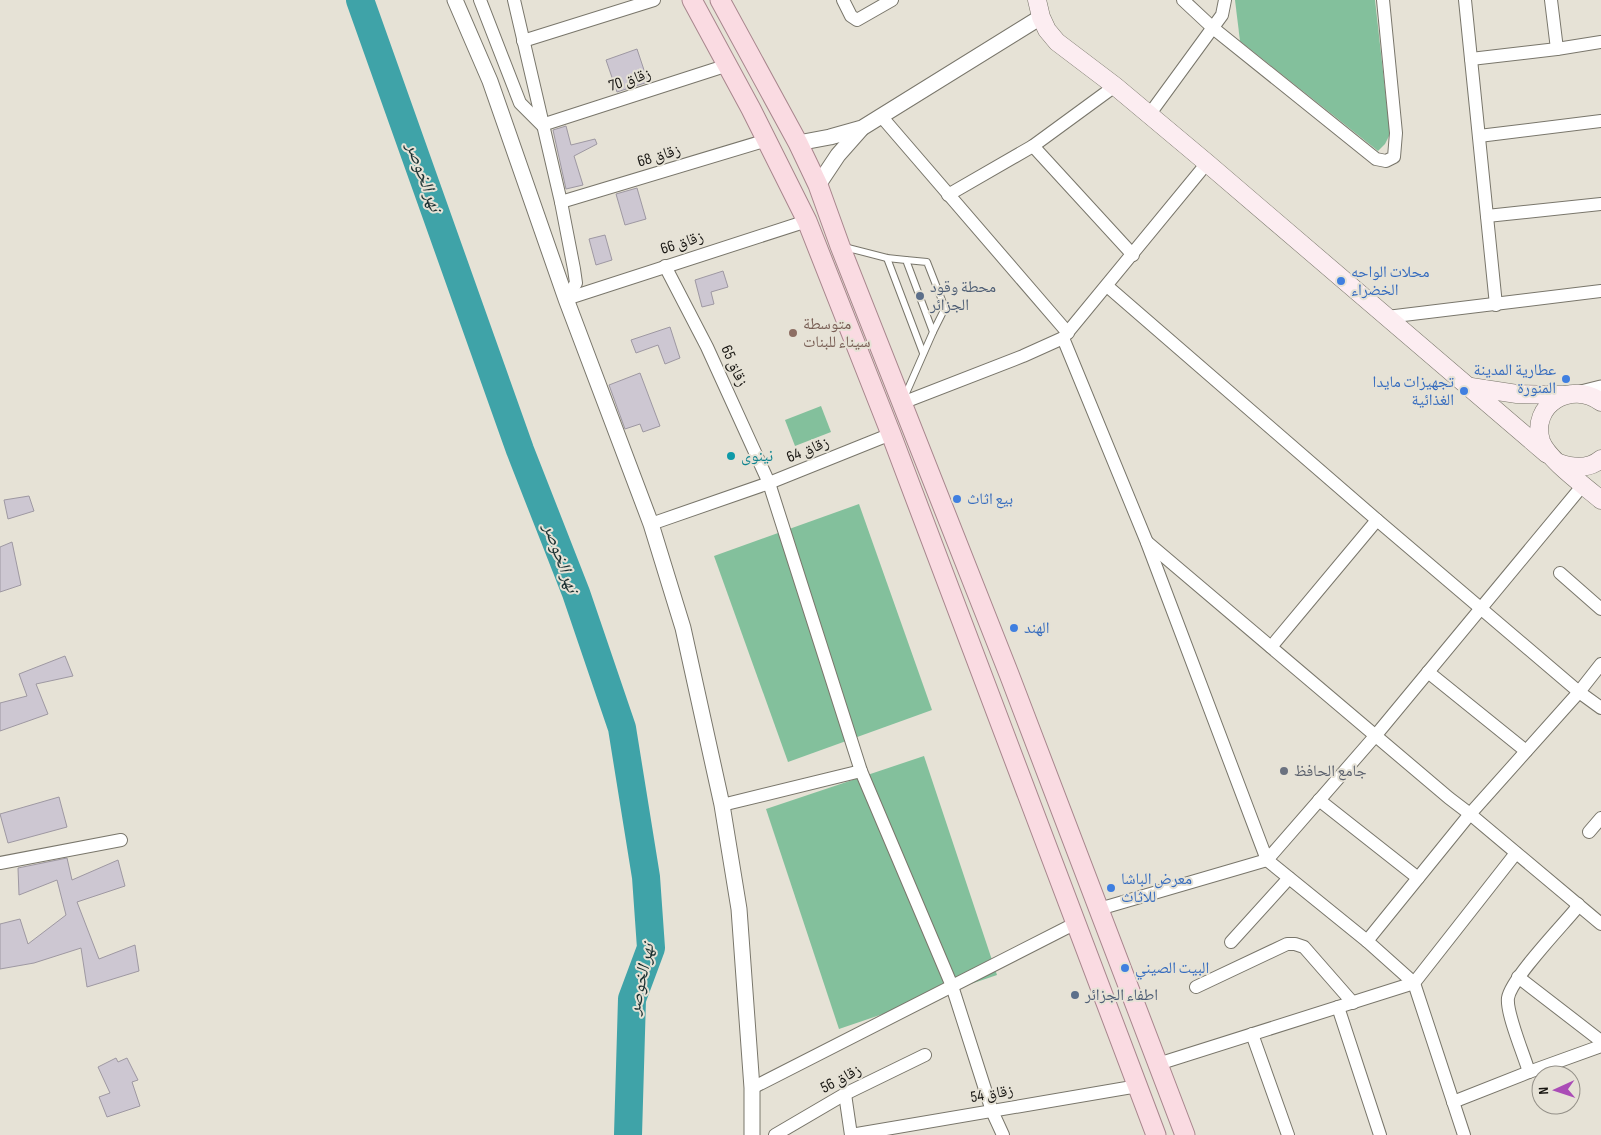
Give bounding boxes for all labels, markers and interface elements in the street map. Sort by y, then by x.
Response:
street label: زقاق 70 [606,64,654,96]
water label: نهر الخوصر [401,138,447,217]
street label: زقاق 68 [635,141,683,171]
street label: زقاق 66 [658,227,706,259]
place label: محلات الواحه الخضراء [1351,263,1430,300]
marker: محلات الواحه الخضراء [1335,275,1347,287]
place label: محطة وقود الجزائر [929,278,996,315]
marker: محطة وقود الجزائر [914,290,926,302]
place label: متوسطة سيناء للبنات [803,315,871,352]
marker: متوسطة سيناء للبنات [787,327,799,339]
street label: زقاق 65 [717,342,751,390]
place label: عطارية المدينة المنورة [1474,361,1556,398]
place label: تجهيزات مايدا الغذائية [1373,373,1454,410]
marker: عطارية المدينة المنورة [1560,373,1572,385]
marker: تجهيزات مايدا الغذائية [1458,385,1470,397]
street label: زقاق 64 [784,433,832,467]
place label: نينوى [741,447,773,466]
marker: نينوى [725,450,737,462]
place label: بيع اثاث [967,490,1013,509]
marker: بيع اثاث [951,493,963,505]
water label: نهر الخوصر [538,519,584,598]
place label: الهند [1024,619,1050,638]
marker: الهند [1008,622,1020,634]
place label: جامع الحافظ [1294,762,1367,781]
marker: جامع الحافظ [1278,765,1290,777]
place label: معرض الباشا للاثاث [1121,870,1192,907]
marker: معرض الباشا للاثاث [1105,882,1117,894]
water label: نهر الخوصر [623,939,659,1018]
place label: البيت الصيني [1135,959,1209,980]
marker: البيت الصيني [1119,962,1131,974]
place label: اطفاء الجزائر [1084,986,1158,1005]
marker: اطفاء الجزائر [1069,989,1081,1001]
street label: زقاق 56 [817,1060,865,1098]
north arrow [1531,1065,1581,1115]
street label: زقاق 54 [969,1081,1015,1107]
text: N [1535,1086,1552,1095]

